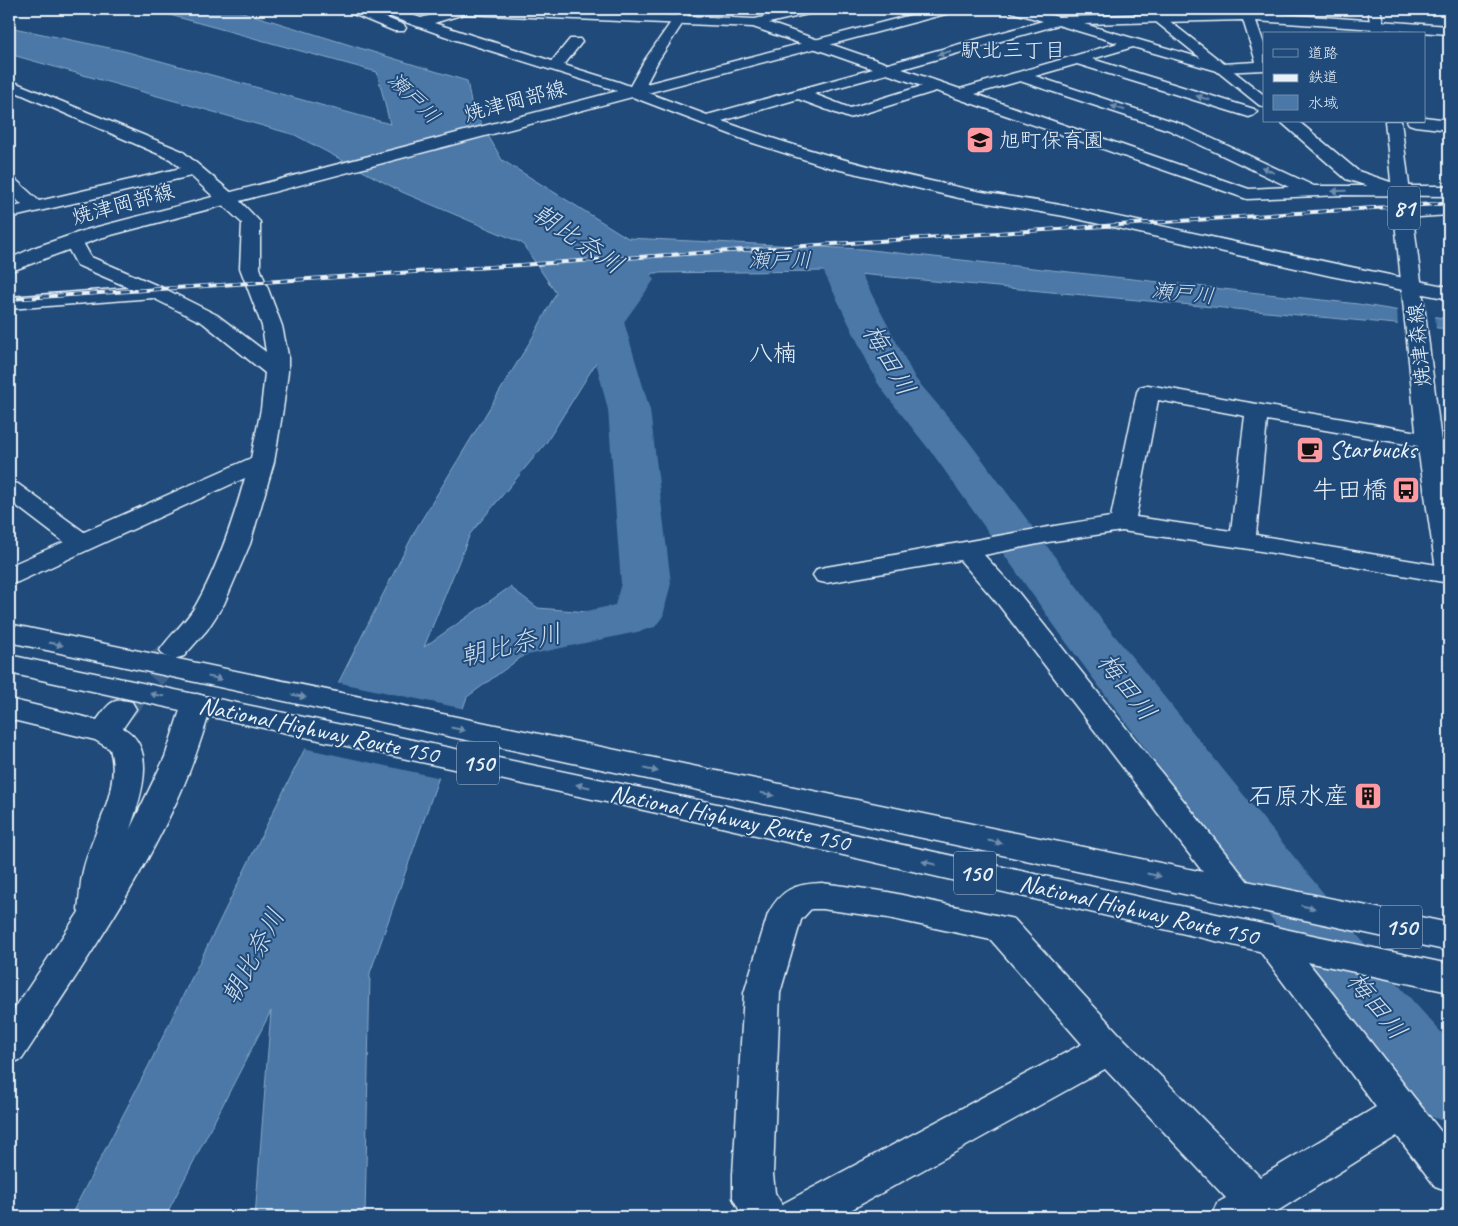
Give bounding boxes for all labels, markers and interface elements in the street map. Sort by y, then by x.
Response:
legend [1263,32,1426,122]
district label: 駅北三丁目 [961,37,1066,63]
text: 道路 [1308,44,1338,63]
one-way arrow [936,49,951,57]
water label: 瀬戸川 [383,67,445,129]
text: 鉄道 [1308,68,1338,87]
street label: 焼津岡部線 [461,75,569,127]
one-way arrow [1195,93,1210,101]
text: 水域 [1308,94,1338,113]
one-way arrow [1110,104,1125,112]
school or university icon: 旭町保育園 [965,125,995,155]
place label: 旭町保育園 [999,127,1104,153]
one-way arrow [1261,166,1275,174]
street label: 焼津岡部線 [69,178,177,230]
one-way arrow [1331,187,1347,195]
road number: 81 [1388,187,1420,230]
water label: 朝比奈川 [526,196,630,282]
water label: 瀬戸川 [749,247,812,273]
water label: 瀬戸川 [1150,277,1216,309]
street label: 焼津森線 [1402,302,1436,388]
water label: 梅田川 [855,318,923,402]
district label: 八楠 [749,338,797,368]
place label: Starbucks [1329,434,1419,466]
cafe icon: Starbucks [1295,435,1325,465]
place label: 牛田橋 [1312,474,1387,506]
bus stop icon: 牛田橋 [1391,475,1421,505]
water label: 朝比奈川 [457,616,565,674]
one-way arrow [49,640,65,648]
water label: 梅田川 [1090,646,1164,728]
one-way arrow [208,674,223,682]
street label: National Highway Route 150 [196,689,444,771]
one-way arrow [149,691,165,699]
one-way arrow [291,692,307,700]
one-way arrow [450,725,466,733]
road number: 150 [457,741,499,784]
one-way arrow [644,766,659,774]
street label: National Highway Route 150 [607,777,855,859]
place label: 石原水産 [1249,780,1349,812]
building icon: 石原水産 [1353,781,1383,811]
one-way arrow [576,782,591,790]
one-way arrow [760,791,776,799]
one-way arrow [987,838,1003,846]
road number: 150 [954,851,996,894]
one-way arrow [922,859,937,867]
street label: National Highway Route 150 [1016,867,1263,953]
one-way arrow [1146,872,1162,880]
water label: 朝比奈川 [214,902,292,1010]
one-way arrow [1300,904,1316,912]
road number: 150 [1380,906,1422,949]
water label: 梅田川 [1340,965,1414,1047]

